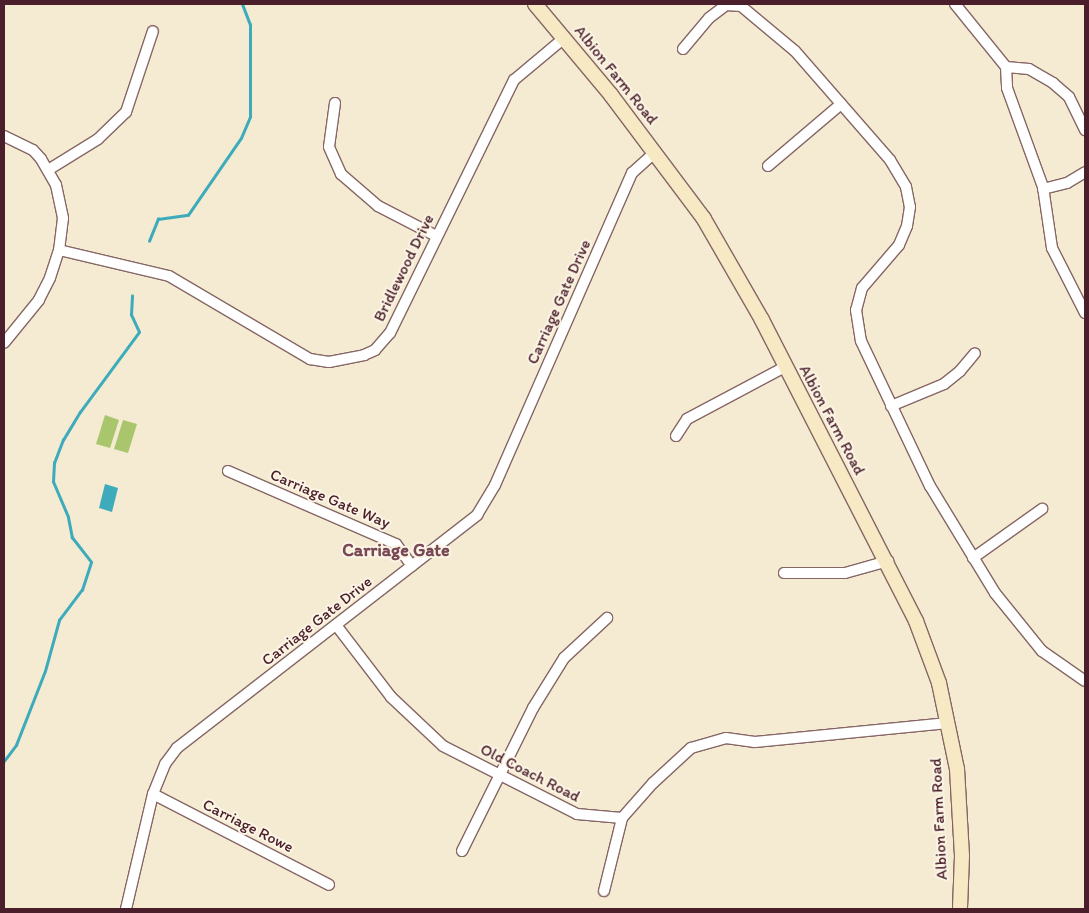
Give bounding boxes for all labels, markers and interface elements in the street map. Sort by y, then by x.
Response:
street label: Albion Farm Road [570,22,662,128]
street label: Bridlewood Drive [370,211,438,325]
street label: Carriage Gate Drive [523,236,595,368]
street label: Albion Farm Road [795,362,869,478]
street label: Carriage Gate Way [267,465,393,533]
district label: Carriage Gate [342,539,450,561]
street label: Carriage Gate Drive [258,572,376,670]
street label: Old Coach Road [477,740,583,806]
street label: Albion Farm Road [926,758,952,880]
street label: Carriage Rowe [199,795,297,857]

